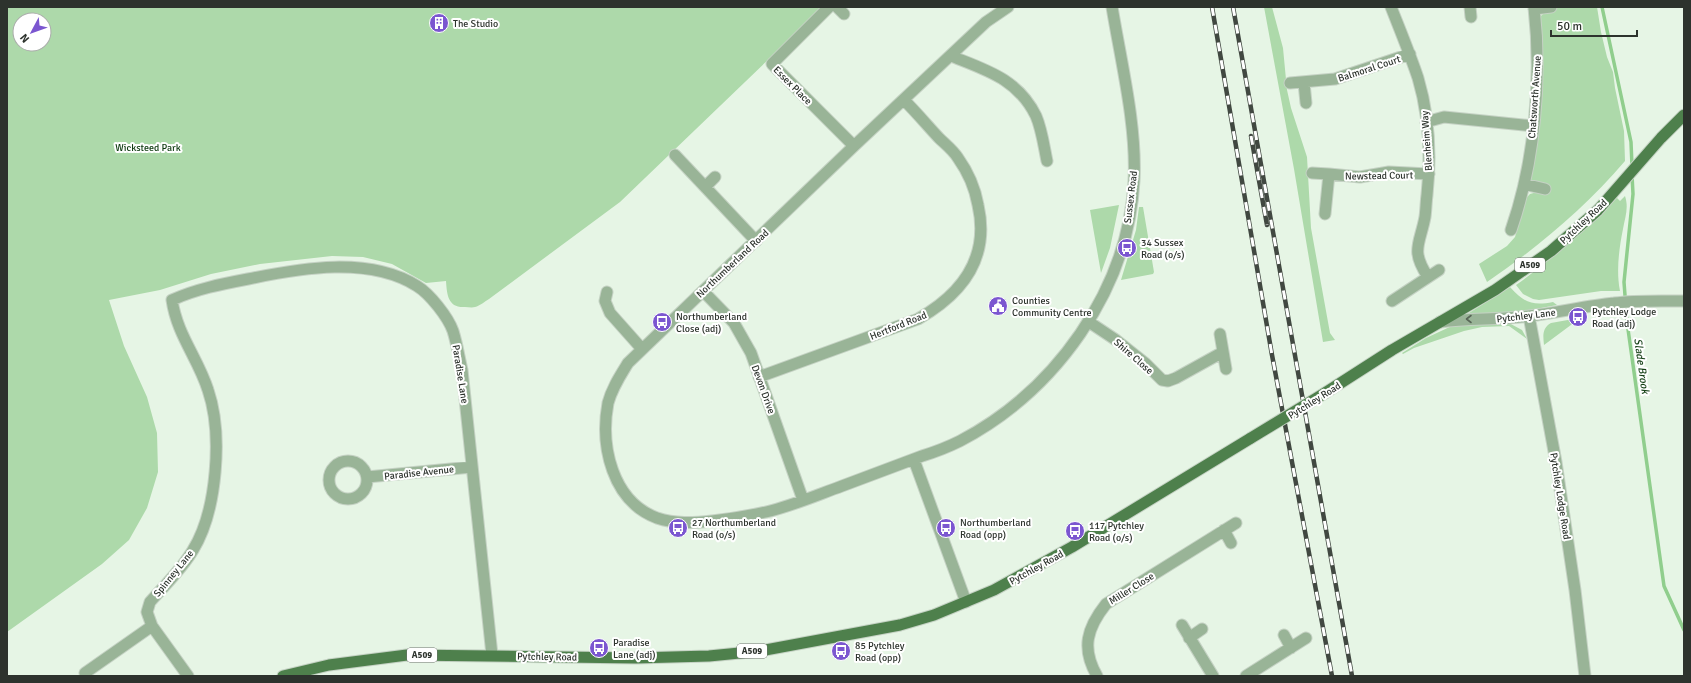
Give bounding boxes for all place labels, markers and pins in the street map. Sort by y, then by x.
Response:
building icon: The Studio [428,12,450,34]
place label: The Studio [453,18,498,30]
bus stop icon: 34 Sussex Road (o/s) [1116,237,1138,259]
place label: 34 Sussex Road (o/s) [1141,237,1184,261]
public building icon: Counties Community Centre [987,295,1009,317]
place label: Counties Community Centre [1012,295,1092,319]
bus stop icon: Pytchley Lodge Road (adj) [1567,306,1589,328]
place label: Pytchley Lodge Road (adj) [1592,306,1656,330]
bus stop icon: Northumberland Close (adj) [651,311,673,333]
place label: Northumberland Close (adj) [676,311,747,335]
bus stop icon: 27 Northumberland Road (o/s) [667,517,689,539]
place label: 27 Northumberland Road (o/s) [692,517,776,541]
bus stop icon: Northumberland Road (opp) [935,517,957,539]
place label: Northumberland Road (opp) [960,517,1031,541]
bus stop icon: 117 Pytchley Road (o/s) [1064,520,1086,542]
place label: 117 Pytchley Road (o/s) [1089,520,1144,544]
bus stop icon: Paradise Lane (adj) [588,637,610,659]
place label: Paradise Lane (adj) [613,637,656,661]
bus stop icon: 85 Pytchley Road (opp) [830,640,852,662]
place label: 85 Pytchley Road (opp) [855,640,905,664]

